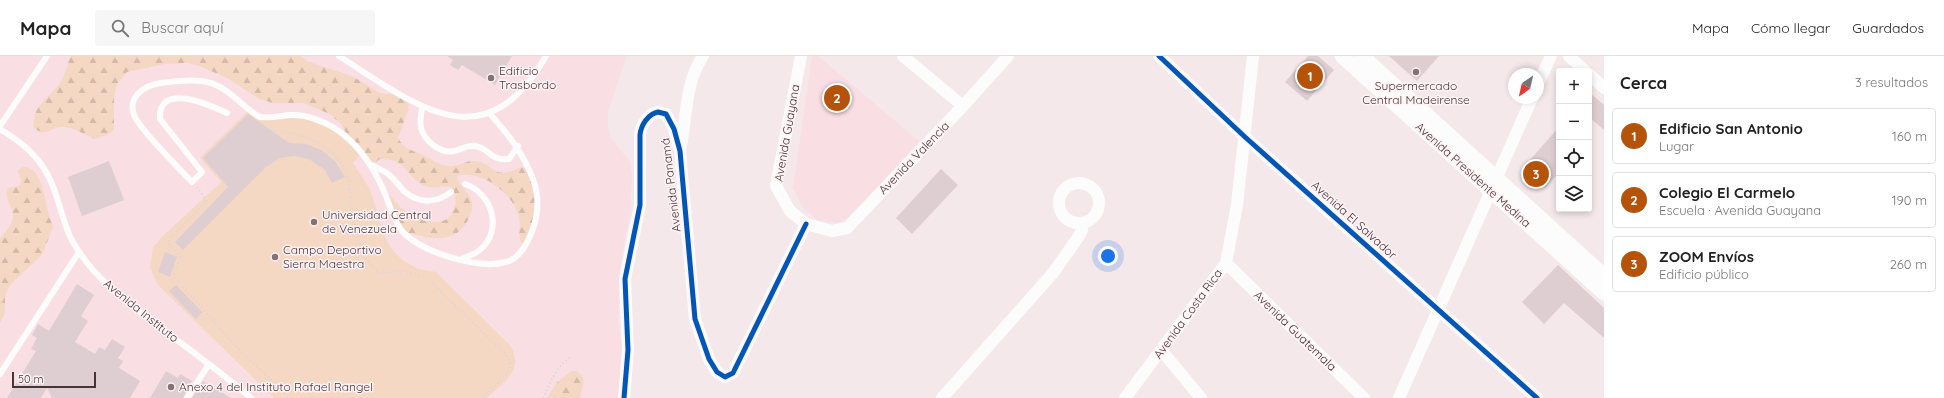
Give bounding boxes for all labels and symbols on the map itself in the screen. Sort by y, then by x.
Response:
pin: 1 [1297,61,1323,91]
place label: Edificio Trasbordo [499,63,556,92]
marker: Supermercado Central Madeirense [1411,67,1421,77]
north arrow [1508,68,1544,104]
marker: Edificio Trasbordo [486,73,496,83]
place label: Supermercado Central Madeirense [1362,78,1470,107]
street label: Avenida Guayana [771,83,802,183]
pin: 2 [824,83,850,113]
street label: Avenida Valencia [875,118,952,197]
street label: Avenida Presidente Medina [1413,119,1534,230]
street label: Avenida Panamá [657,137,684,233]
pin: 3 [1523,159,1549,189]
street label: Avenida El Salvador [1308,177,1400,262]
place label: Universidad Central de Venezuela [322,207,431,236]
marker: Universidad Central de Venezuela [309,217,319,227]
place label: Campo Deportivo Sierra Maestra [283,242,382,271]
your location [1098,246,1118,266]
marker: Campo Deportivo Sierra Maestra [270,252,280,262]
street label: Avenida Costa Rica [1150,266,1225,361]
street label: Avenida Instituto [101,276,182,345]
street label: Avenida Guatemala [1251,287,1340,374]
scale bar [12,370,96,389]
place label: Anexo 4 del Instituto Rafael Rangel [179,379,373,394]
marker: Anexo 4 del Instituto Rafael Rangel [166,382,176,392]

